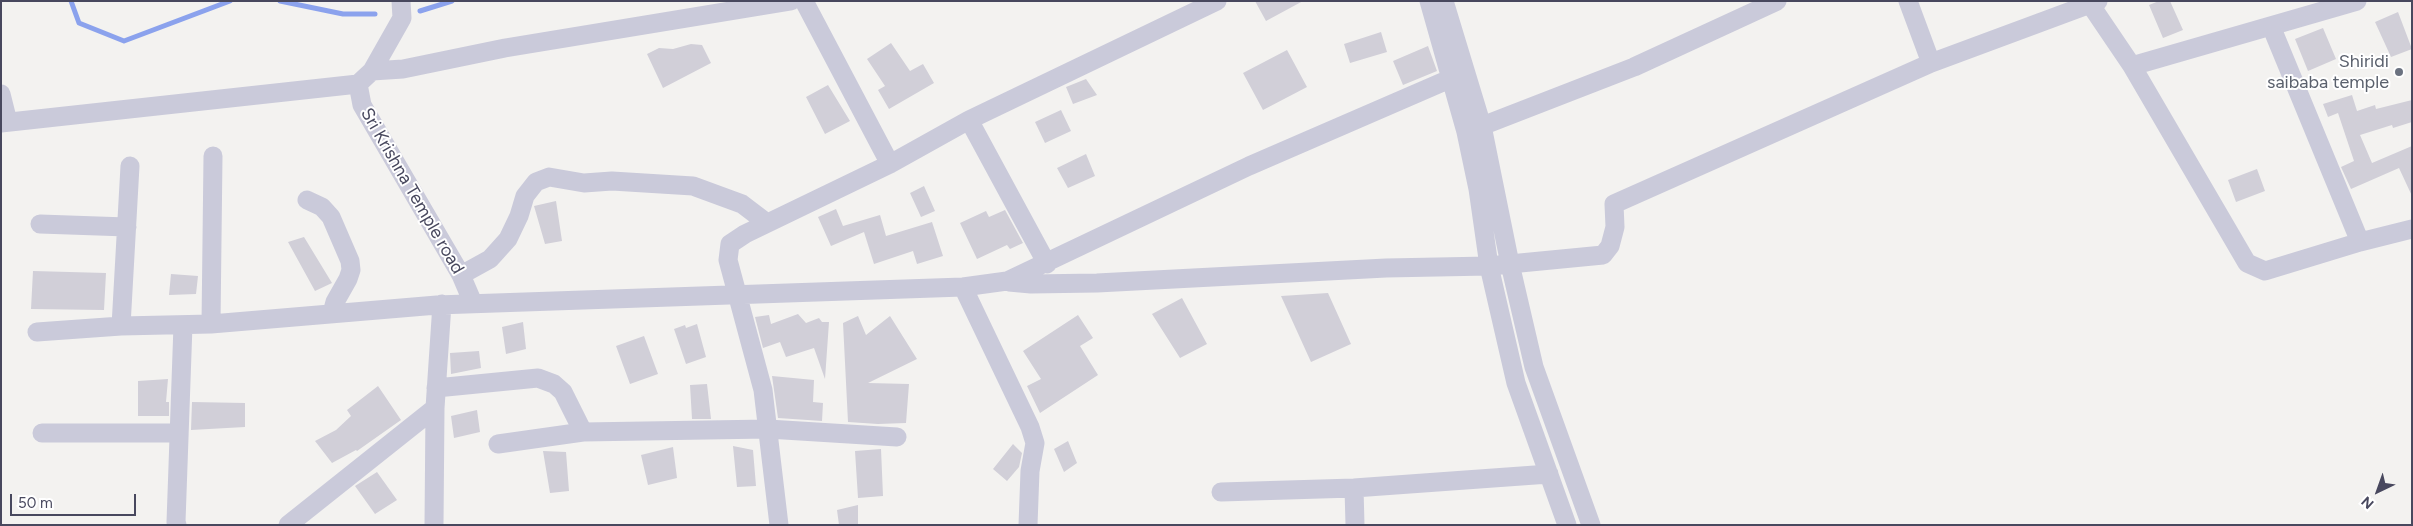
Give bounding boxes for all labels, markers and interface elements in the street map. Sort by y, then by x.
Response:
place label: Shiridi saibaba temple [2267,51,2389,94]
marker: Shiridi saibaba temple [2393,66,2405,78]
street label: Sri Krishna Temple road [356,104,468,278]
north arrow [2353,466,2403,516]
scale bar [12,484,139,516]
text: N [2358,493,2377,512]
text: 50 m [18,494,53,512]

